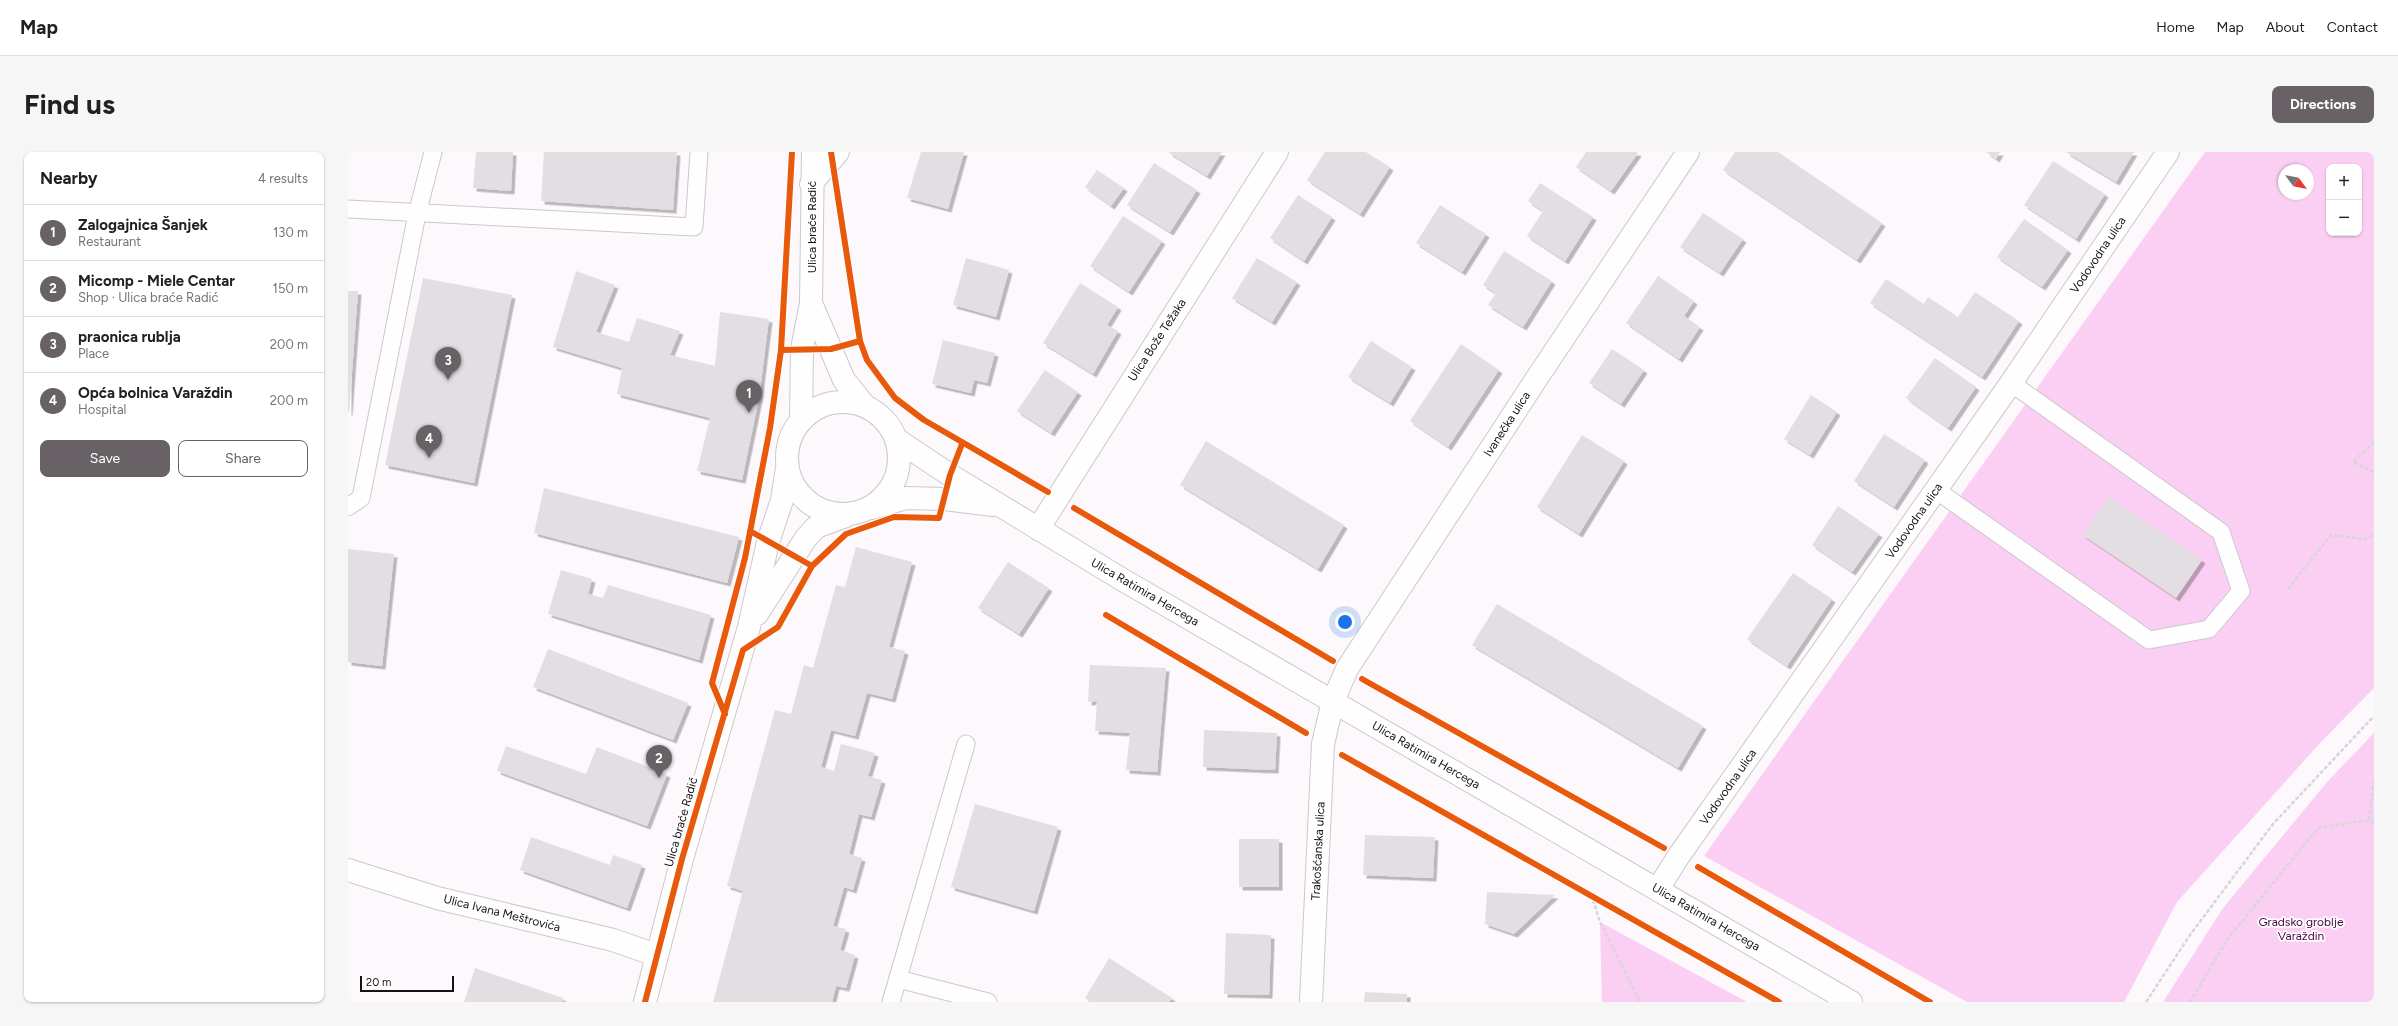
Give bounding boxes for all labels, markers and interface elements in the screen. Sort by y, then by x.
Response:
text: Map [20,16,58,39]
text: Home [2156,19,2195,36]
text: Map [2217,19,2244,36]
text: About [2266,19,2305,36]
text: Contact [2327,19,2378,36]
button: Directions [2272,86,2374,123]
text: Find us [24,87,115,121]
north arrow [2278,164,2314,200]
map controls [2326,164,2362,236]
button: + [2326,164,2362,200]
text: Nearby [40,168,98,188]
text: 4 results [258,171,308,186]
street label: Ulica braće Radić [805,180,819,273]
button: − [2326,200,2362,236]
street label: Vodovodna ulica [2067,214,2129,296]
text: Zalogajnica Šanjek [78,216,208,234]
text: 1 [50,225,56,240]
text: 130 m [273,225,308,240]
text: Restaurant [78,234,141,249]
text: Micomp - Miele Centar [78,272,235,290]
text: 2 [49,281,57,296]
text: 150 m [273,281,308,296]
text: Shop · Ulica braće Radić [78,290,219,305]
street label: Ulica Bože Težaka [1125,296,1189,384]
text: praonica rublja [78,328,181,346]
text: 3 [49,337,57,352]
text: 200 m [270,337,308,352]
text: Place [78,346,109,361]
pin: 3 [435,347,461,380]
pin: 1 [736,380,762,413]
text: Opća bolnica Varaždin [78,384,233,402]
street label: Ivanečka ulica [1481,389,1533,459]
text: 4 [49,393,57,408]
text: 200 m [270,393,308,408]
text: Hospital [78,402,126,417]
pin: 4 [416,425,442,458]
button: Save [40,440,170,477]
button: Share [178,440,308,477]
street label: Vodovodna ulica [1883,480,1945,562]
street label: Ulica Ratimira Hercega [1088,555,1202,629]
your location [1335,612,1355,632]
street label: Ulica Ratimira Hercega [1369,718,1483,792]
pin: 2 [646,745,672,778]
street label: Vodovodna ulica [1697,746,1759,828]
street label: Ulica braće Radić [662,775,701,868]
street label: Trakošćanska ulica [1308,801,1328,901]
street label: Ulica Ratimira Hercega [1649,880,1763,954]
street label: Ulica Ivana Meštrovića [442,892,562,934]
park label: Gradsko groblje Varaždin [2258,915,2344,943]
scale bar [360,974,454,993]
text: 20 m [366,976,391,989]

